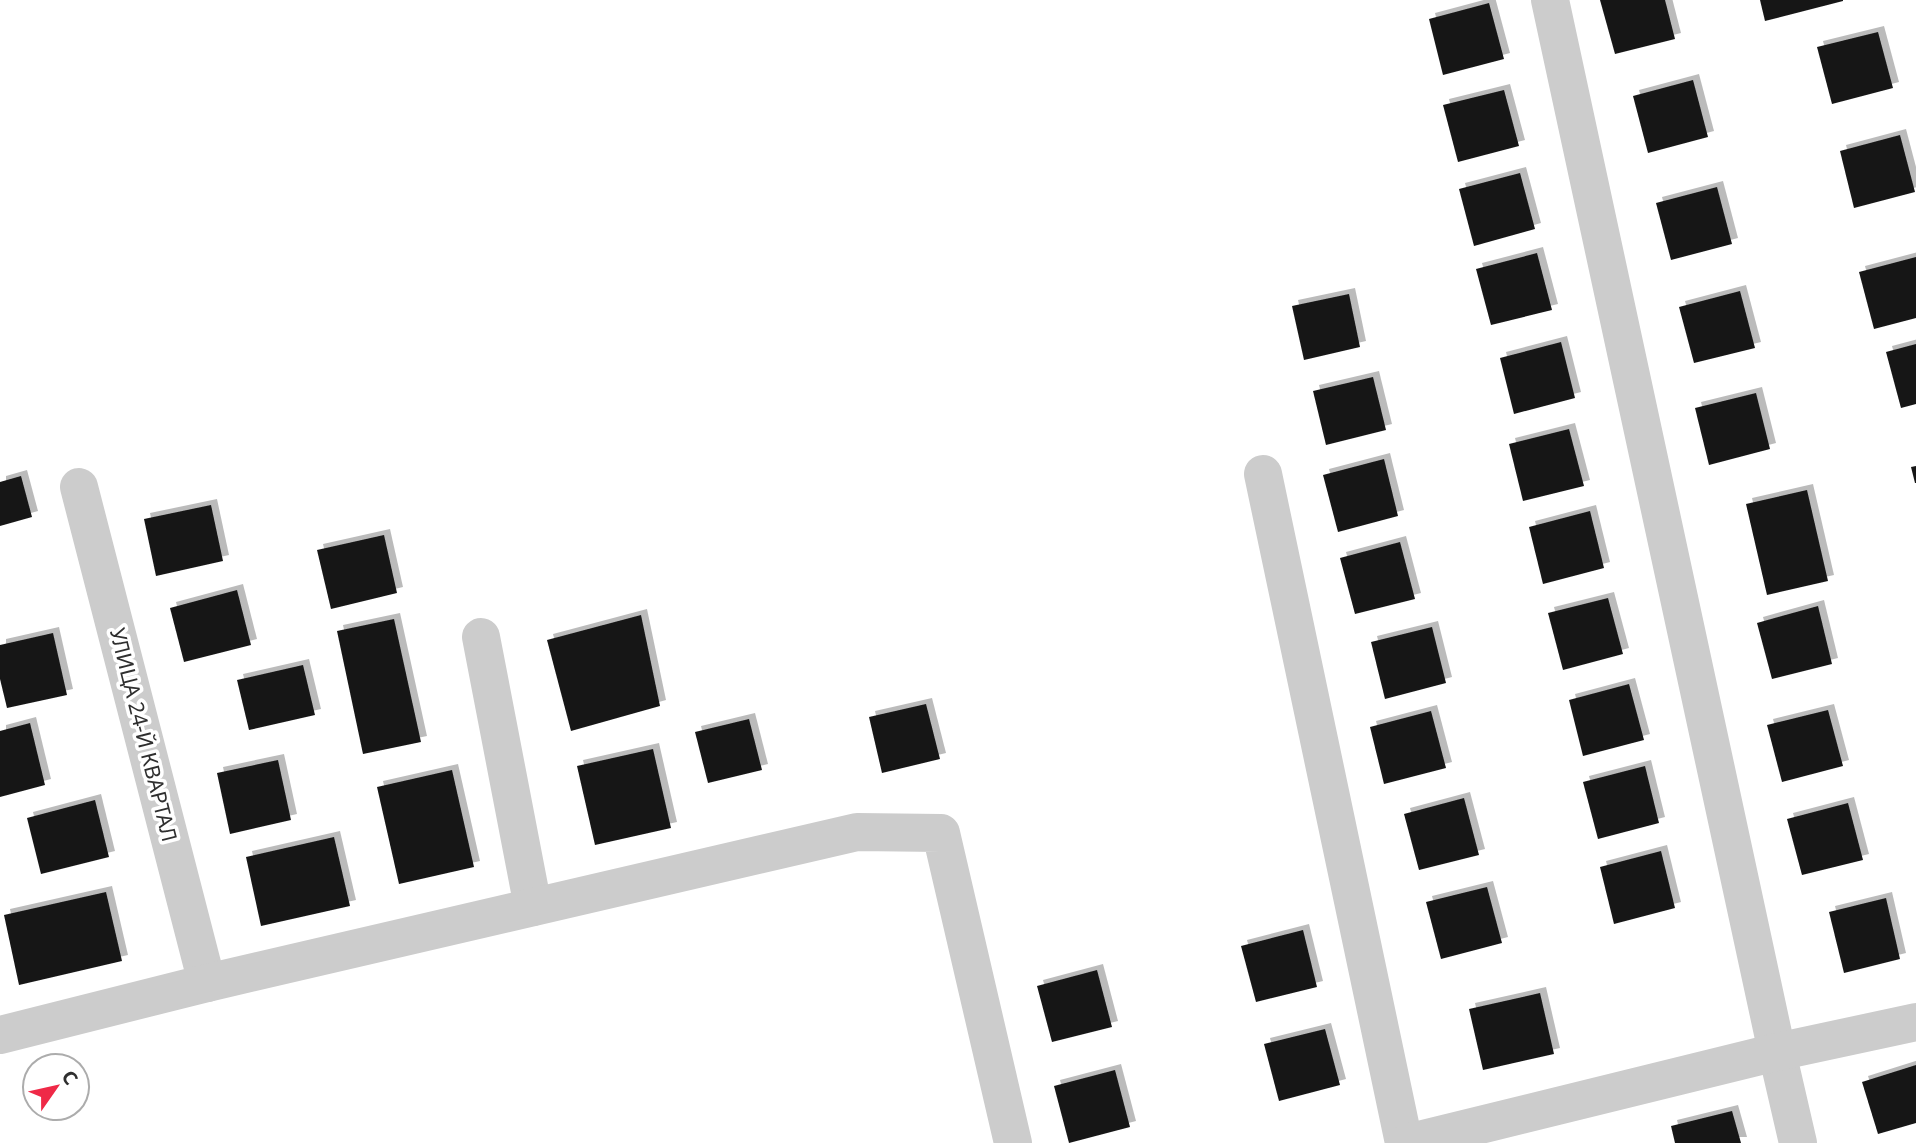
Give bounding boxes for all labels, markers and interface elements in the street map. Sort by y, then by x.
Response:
street label: УЛИЦА 24-Й КВАРТАЛ [104,625,184,845]
north arrow [21,1052,91,1122]
text: С [56,1065,84,1090]

